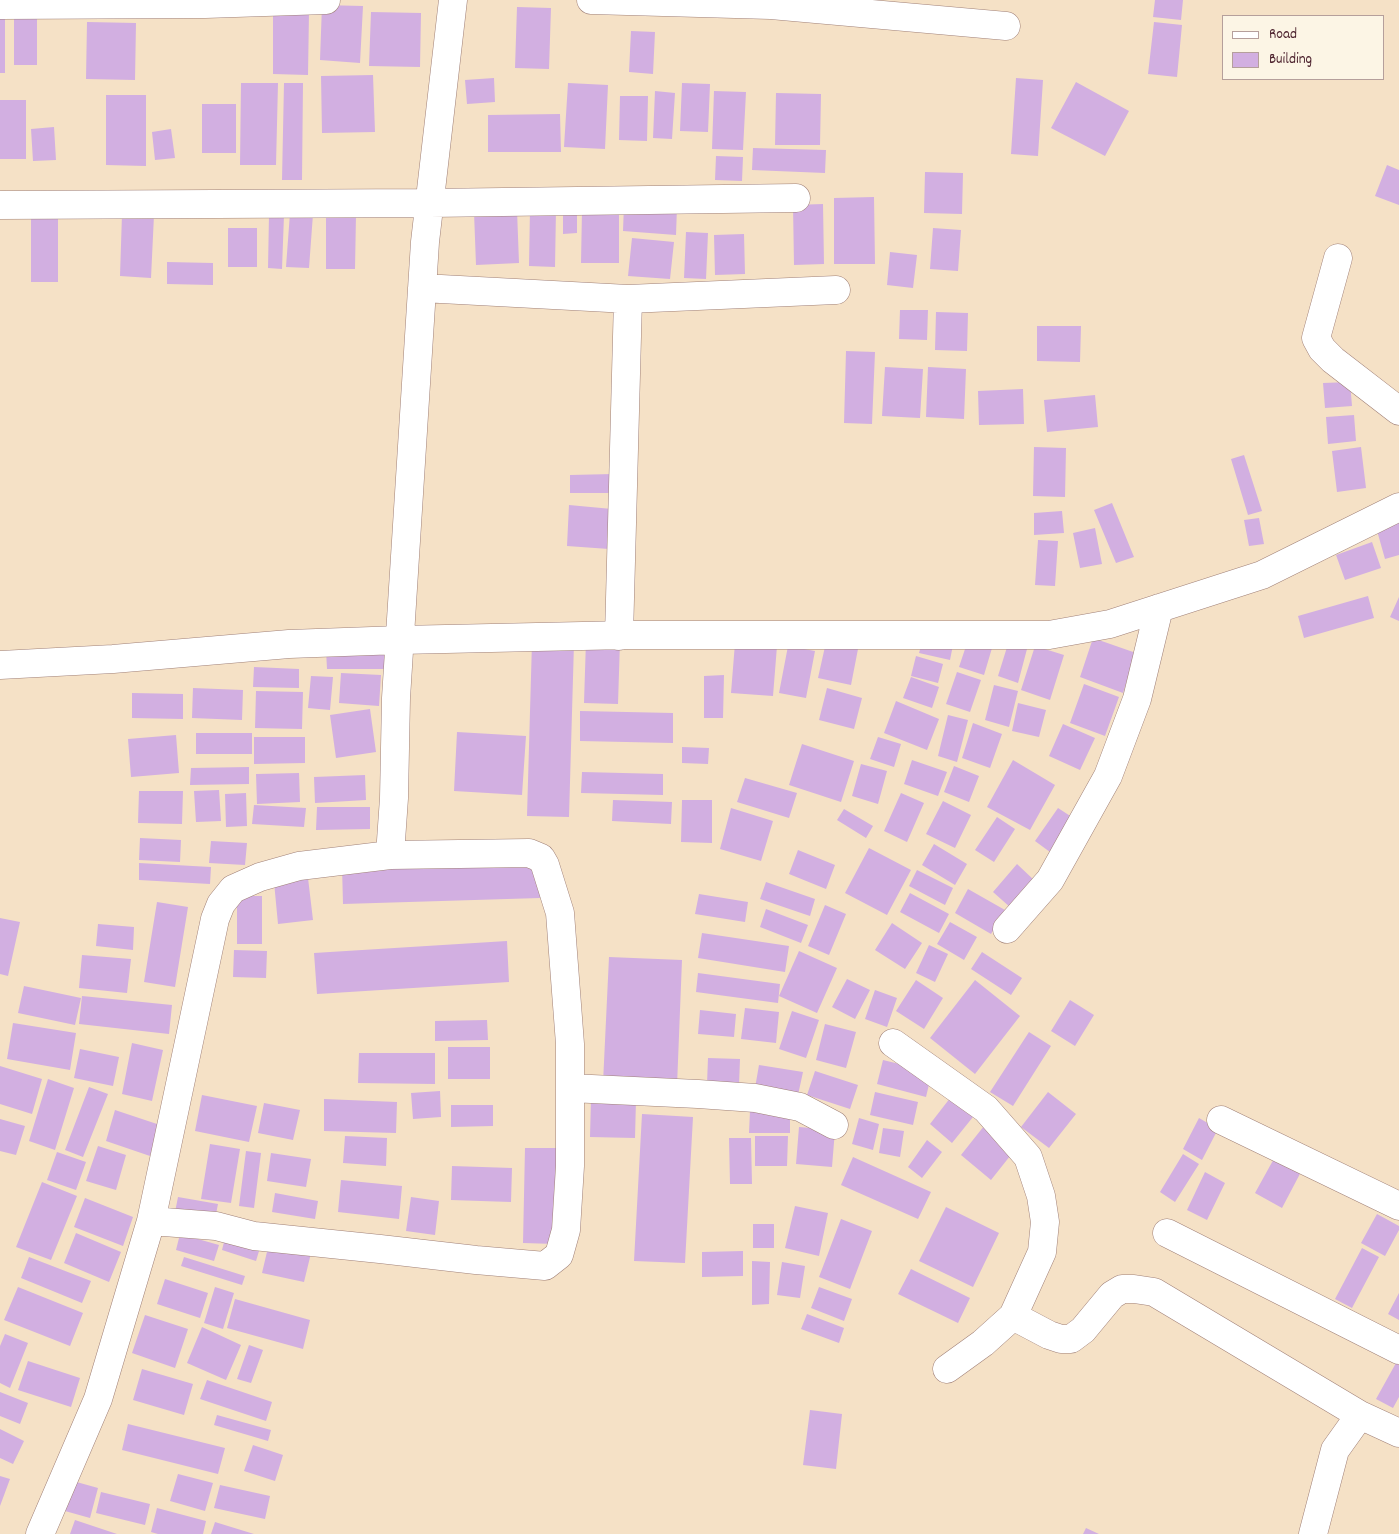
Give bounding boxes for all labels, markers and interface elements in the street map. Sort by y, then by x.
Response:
legend [1222,15,1384,80]
text: Road [1269,24,1297,46]
text: Building [1269,49,1312,71]

